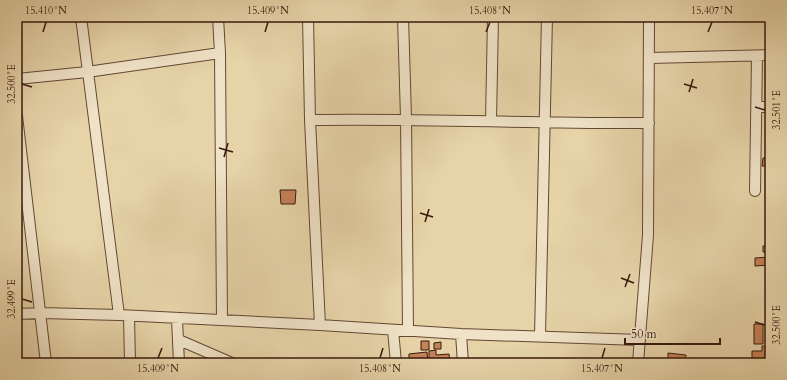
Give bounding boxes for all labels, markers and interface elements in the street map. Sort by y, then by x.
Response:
text: 15.410°N [25,4,67,18]
text: 15.409°N [247,4,289,18]
text: 15.408°N [469,4,511,18]
text: 15.407°N [691,4,733,18]
text: 32.500°E [5,64,19,104]
text: 32.501°E [770,90,784,130]
text: 32.499°E [5,279,19,319]
text: 32.500°E [770,305,784,345]
scale bar [625,320,720,346]
text: 50 m [631,326,658,342]
text: 15.409°N [137,362,179,376]
text: 15.408°N [359,362,401,376]
text: 15.407°N [581,362,623,376]

